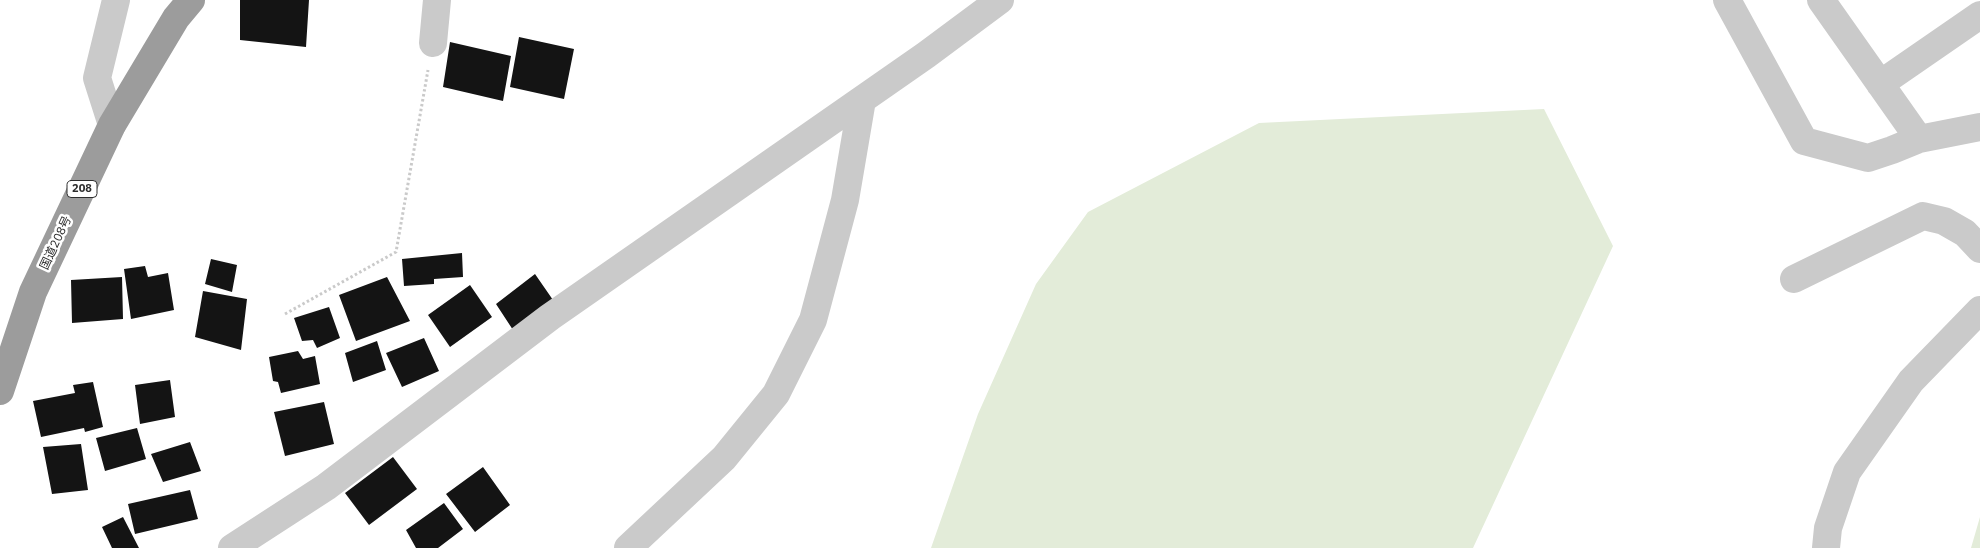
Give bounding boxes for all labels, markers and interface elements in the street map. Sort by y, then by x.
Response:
road number: 208 [67,180,97,198]
street label: 国道208号 [37,214,75,272]

